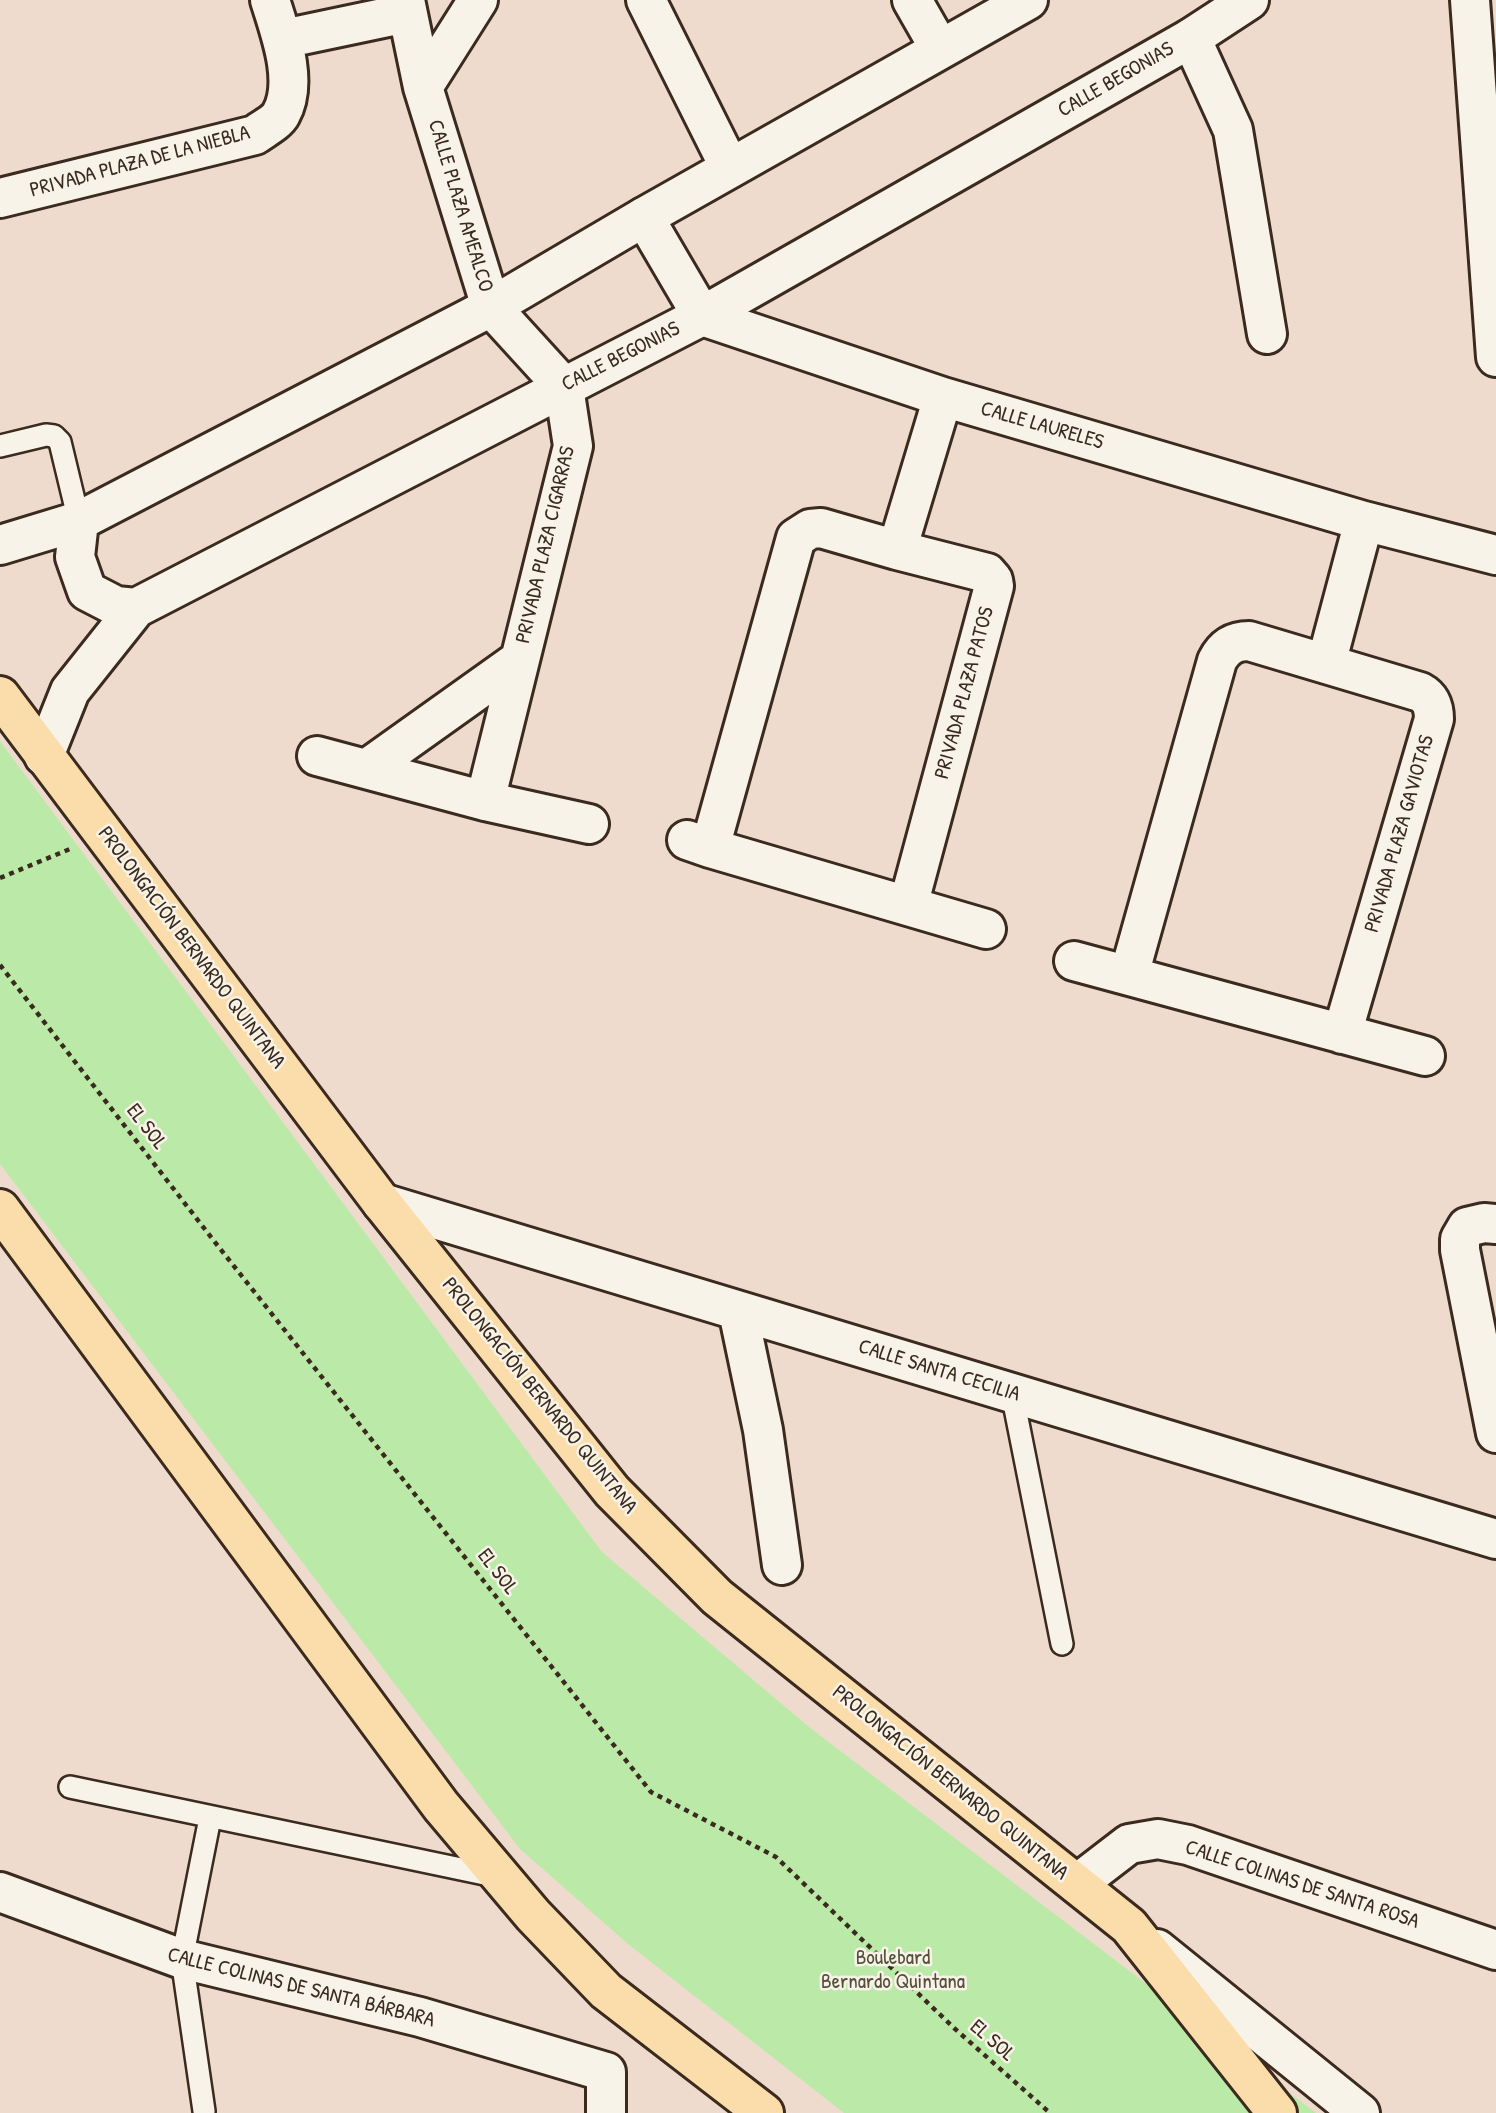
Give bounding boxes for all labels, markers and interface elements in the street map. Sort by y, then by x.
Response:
street label: CALLE BEGONIAS [1054,37,1178,123]
street label: CALLE PLAZA AMEALCO [422,117,498,295]
street label: PRIVADA PLAZA DE LA NIEBLA [27,121,253,203]
street label: CALLE BEGONIAS [558,316,684,398]
street label: CALLE LAURELES [978,396,1106,456]
street label: PRIVADA PLAZA CIGARRAS [511,444,581,646]
street label: PRIVADA PLAZA PATOS [930,604,1000,782]
street label: PRIVADA PLAZA GAVIOTAS [1360,732,1440,936]
street label: PROLONGACIÓN BERNARDO QUINTANA [92,822,290,1074]
street label: EL SOL [120,1099,172,1155]
street label: PROLONGACIÓN BERNARDO QUINTANA [436,1273,642,1519]
street label: CALLE SANTA CECILIA [855,1334,1023,1408]
street label: EL SOL [471,1544,523,1600]
street label: PROLONGACIÓN BERNARDO QUINTANA [827,1680,1073,1886]
street label: CALLE COLINAS DE SANTA ROSA [1182,1835,1422,1935]
street label: CALLE COLINAS DE SANTA BÁRBARA [165,1943,437,2033]
park label: Boulebard Bernardo Quintana [821,1945,965,1995]
street label: EL SOL [964,2015,1020,2067]

